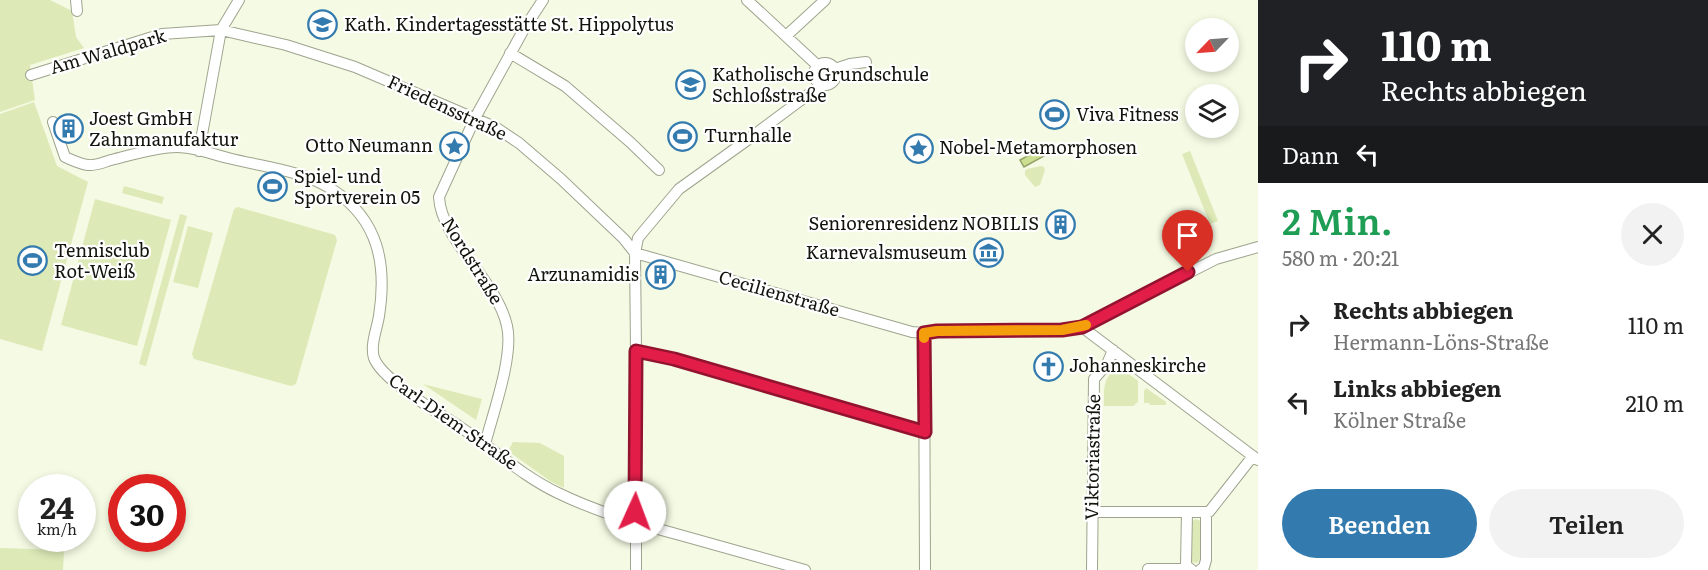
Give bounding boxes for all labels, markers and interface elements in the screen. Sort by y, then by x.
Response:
school or university icon: Kath. Kindertagesstätte St. Hippolytus [307,9,339,41]
place label: Kath. Kindertagesstätte St. Hippolytus [344,10,674,37]
text: 110 m [1381,12,1492,74]
north arrow [1185,18,1239,72]
map controls [1185,18,1239,138]
street label: Am Waldpark [46,21,170,80]
icon: right [1282,24,1360,102]
place label: Katholische Grundschule Schloßstraße [712,60,929,108]
street label: Friedensstraße [383,67,512,146]
school or university icon: Katholische Grundschule Schloßstraße [675,69,707,101]
text: Rechts abbiegen [1381,69,1587,109]
button: layers [1185,84,1239,138]
sports icon: Viva Fitness [1039,99,1071,131]
place label: Viva Fitness [1076,100,1179,127]
place label: Joest GmbH Zahnmanufaktur [89,104,239,152]
building icon: Joest GmbH Zahnmanufaktur [52,113,84,145]
sports icon: Turnhalle [667,120,699,152]
place label: Turnhalle [704,121,792,148]
place icon: Otto Neumann [438,130,470,162]
place label: Otto Neumann [305,131,433,158]
place icon: Nobel-Metamorphosen [902,132,934,164]
place label: Nobel-Metamorphosen [939,133,1137,160]
text: Dann [1282,138,1339,171]
icon: left [1351,138,1384,171]
place label: Spiel- und Sportverein 05 [294,162,420,210]
sports icon: Spiel- und Sportverein 05 [257,171,289,203]
text: 2 Min. [1282,193,1393,246]
button: close [1621,203,1684,266]
building icon: Seniorenresidenz NOBILIS [1044,208,1076,240]
place label: Seniorenresidenz NOBILIS [808,209,1039,236]
pin [1162,210,1213,272]
street label: Nordstraße [436,211,511,309]
icon: arrive [1171,219,1204,252]
place label: Tennisclub Rot-Weiß [54,236,150,284]
museum icon: Karnevalsmuseum [972,237,1004,269]
place label: Karnevalsmuseum [806,238,967,265]
text: 580 m · 20:21 [1282,242,1399,272]
sports icon: Tennisclub Rot-Weiß [17,245,49,277]
building icon: Arzunamidis [644,259,676,291]
place label: Arzunamidis [527,260,639,287]
street label: Cecilienstraße [716,262,843,323]
text: Rechts abbiegen [1333,293,1513,326]
icon: right [1282,308,1315,341]
text: 110 m [1628,308,1684,341]
text: Hermann-Löns-Straße [1333,326,1549,356]
church icon: Johanneskirche [1032,350,1064,382]
place label: Johanneskirche [1069,351,1206,378]
street label: Carl-Diem-Straße [384,366,524,475]
text: Links abbiegen [1333,371,1502,404]
icon: left [1282,386,1315,419]
text: 210 m [1625,386,1684,419]
street label: Viktoriastraße [1077,394,1106,520]
text: Kölner Straße [1333,404,1466,434]
speed limit sign: 30 [108,474,186,552]
position arrow [603,480,667,544]
text: 24 [40,484,74,528]
button: Beenden [1282,489,1477,558]
button: Teilen [1489,489,1684,558]
text: km/h [37,517,77,540]

